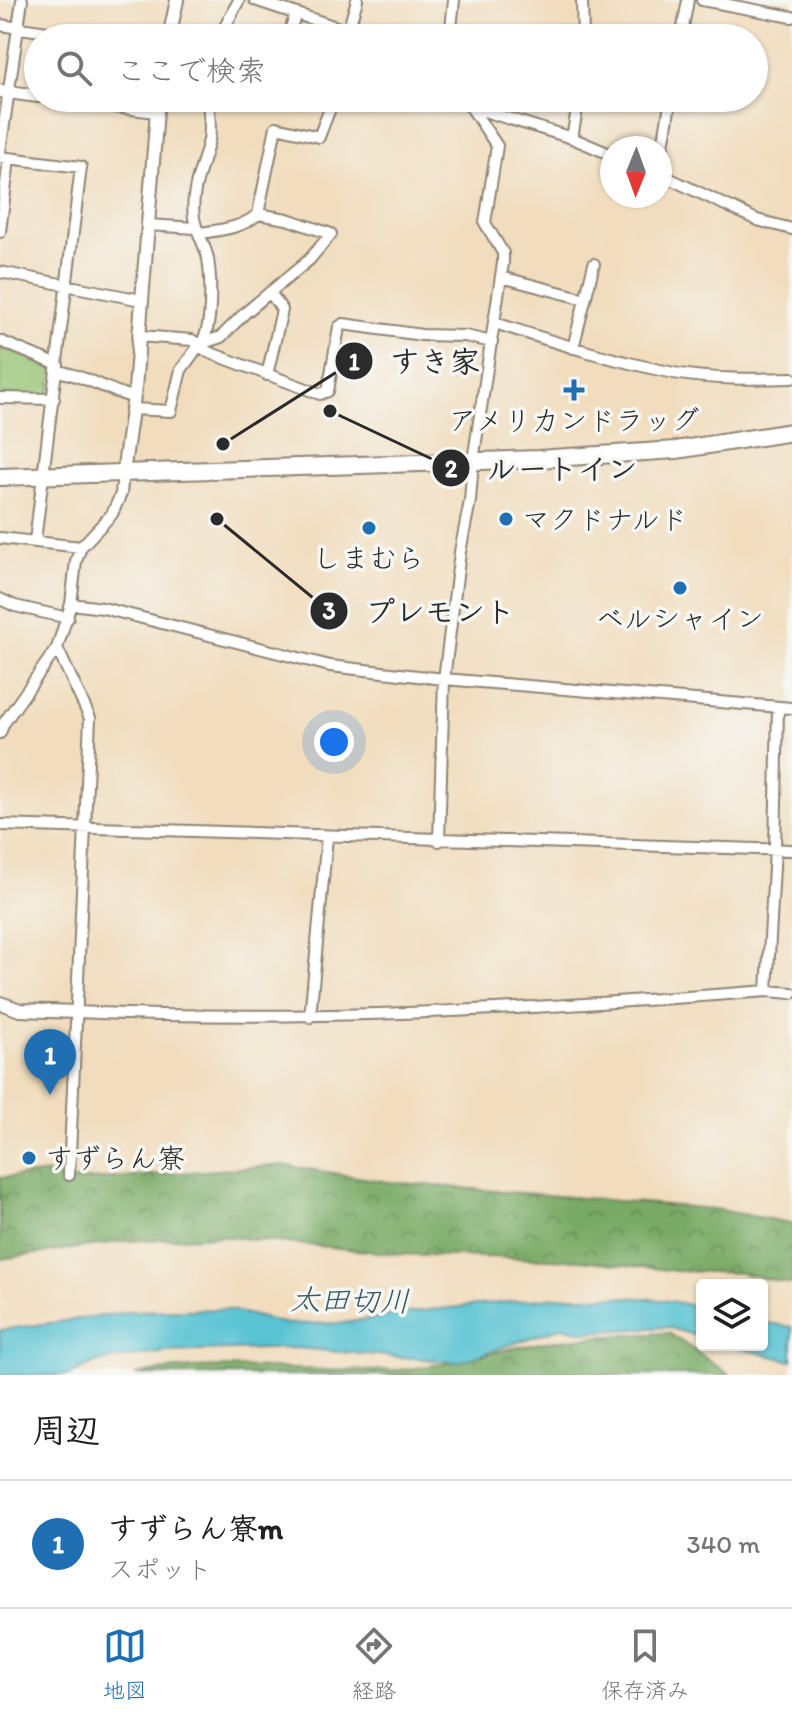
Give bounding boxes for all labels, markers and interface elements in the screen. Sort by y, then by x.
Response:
search box [24,24,768,112]
icon: search [52,46,96,90]
text: ここで検索 [116,52,266,89]
north arrow [600,136,672,208]
callout: すき家 [334,334,496,388]
text: すき家 [390,343,480,380]
text: 1 [348,347,360,376]
marker: アメリカンドラッグ [565,381,583,399]
place label: アメリカンドラッグ [449,403,699,437]
callout: ルートイン [431,441,654,495]
text: ルートイン [486,450,638,487]
text: 2 [445,454,458,483]
place label: マクドナルド [522,502,688,536]
marker: マクドナルド [497,510,515,528]
marker: しまむら [360,519,378,537]
place label: しまむら [313,541,425,575]
marker: ベルシャイン [671,579,689,597]
callout: プレモント [309,584,531,638]
text: プレモント [365,593,515,630]
text: 3 [322,596,336,625]
place label: ベルシャイン [596,601,764,635]
your location [314,722,354,762]
pin: 1 [24,1029,76,1095]
place label: すずらん寮 [45,1141,185,1175]
marker: すずらん寮 [20,1149,38,1167]
map controls [696,1279,768,1351]
button: layers [696,1279,768,1351]
water label: 太田切川 [290,1280,410,1320]
text: 周辺 [32,1410,100,1451]
text: すずらん寮m [108,1510,283,1547]
text: 1 [52,1528,64,1560]
text: 340 m [686,1528,760,1560]
text: スポット [108,1553,212,1585]
tab: 地図 [103,1624,147,1704]
tab: 経路 [352,1624,396,1704]
tab: 保存済み [601,1624,689,1704]

